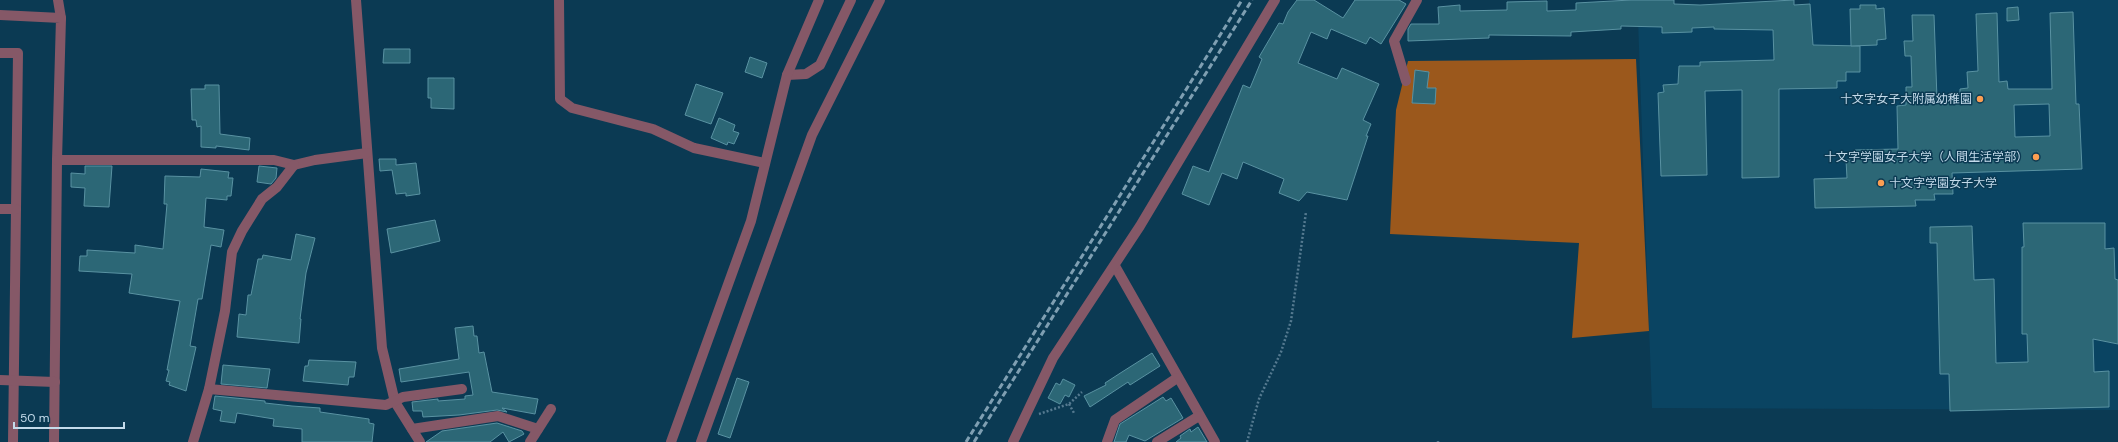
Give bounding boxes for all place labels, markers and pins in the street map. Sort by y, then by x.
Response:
place label: 十文字女子大附属幼稚園 [1840,91,1972,107]
marker: 十文字女子大附属幼稚園 [1975,94,1985,104]
place label: 十文字学園女子大学（人間生活学部） [1824,149,2028,165]
marker: 十文字学園女子大学（人間生活学部） [2031,152,2041,162]
place label: 十文字学園女子大学 [1889,175,1997,191]
marker: 十文字学園女子大学 [1876,178,1886,188]

